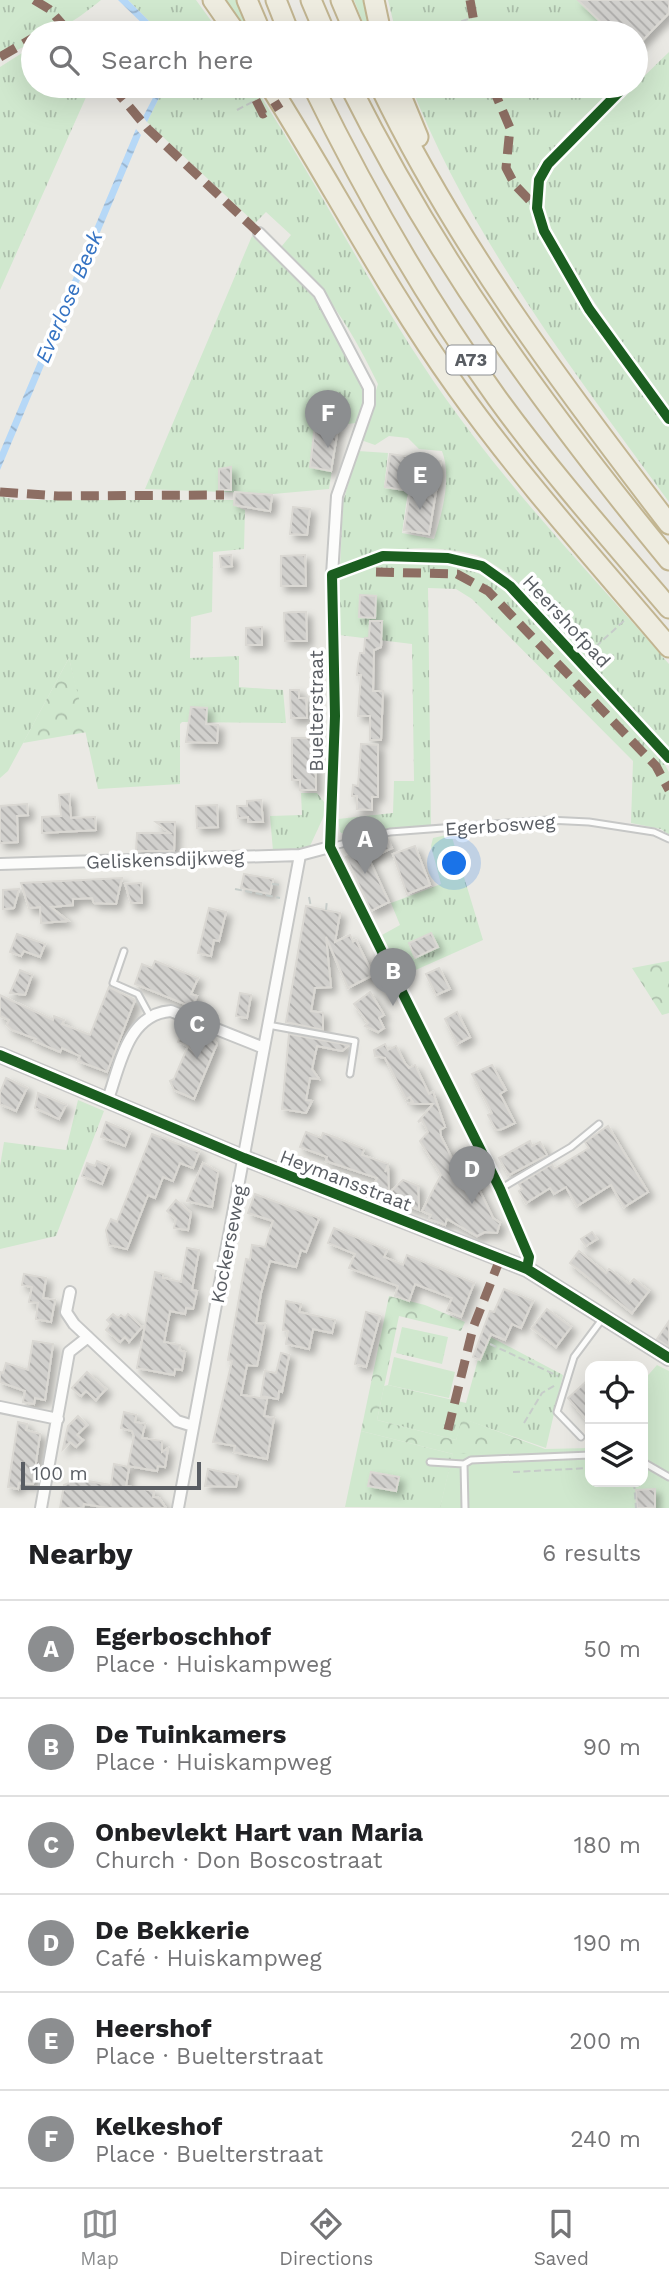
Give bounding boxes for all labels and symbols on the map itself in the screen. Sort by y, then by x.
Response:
water label: Everlose Beek [30,227,108,366]
road number: A73 [447,346,496,374]
pin: F [305,390,351,448]
pin: E [397,452,443,510]
street label: Heershofpad [518,570,615,672]
street label: Buelterstraat [305,650,328,772]
street label: Egerbosweg [444,810,557,841]
pin: A [342,816,388,874]
street label: Geliskensdijkweg [86,845,245,874]
your location [437,846,471,880]
pin: B [370,948,416,1006]
pin: C [174,1001,220,1059]
street label: Heymansstraat [277,1145,415,1216]
pin: D [449,1146,495,1204]
street label: Kockerseweg [206,1182,251,1305]
scale bar [21,1459,201,1491]

